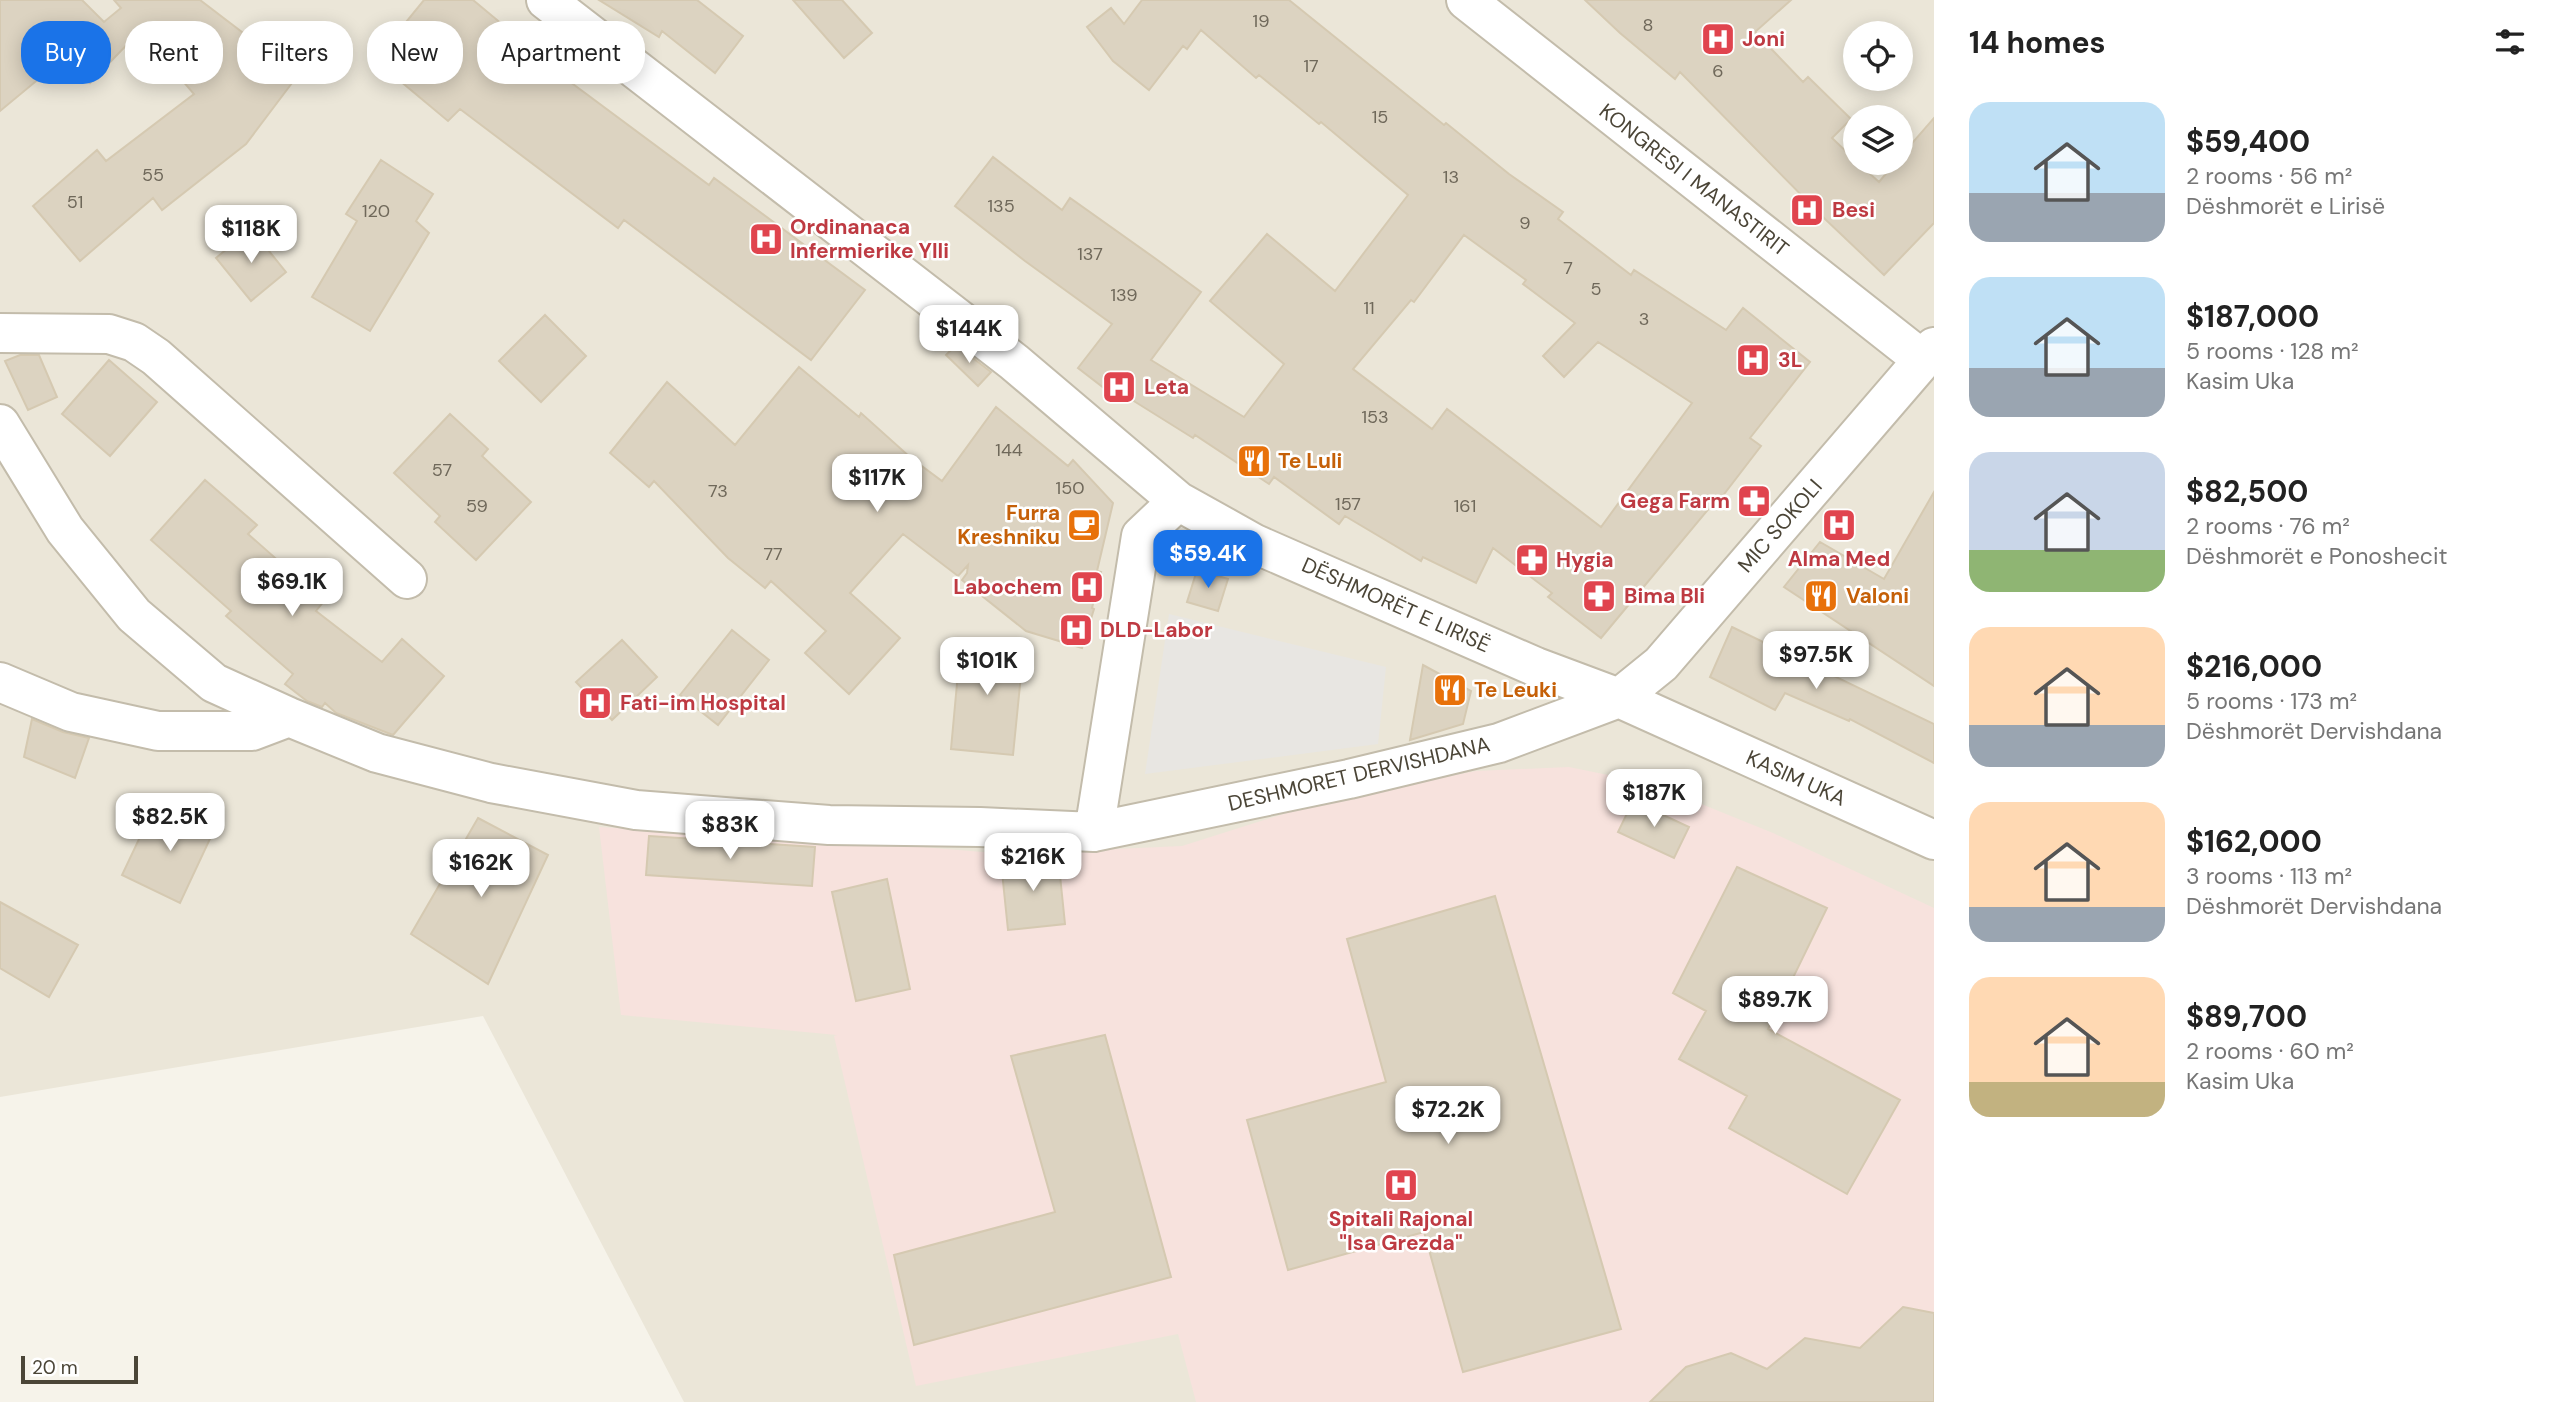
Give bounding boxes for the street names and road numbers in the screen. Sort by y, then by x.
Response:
street label: KONGRESI I MANASTIRIT [1593,97,1795,263]
street label: MIC SOKOLI [1732,473,1828,579]
street label: DËSHMORËT E LIRISË [1297,551,1495,659]
street label: DESHMORET DERVISHDANA [1225,730,1493,818]
street label: KASIM UKA [1742,744,1850,812]

